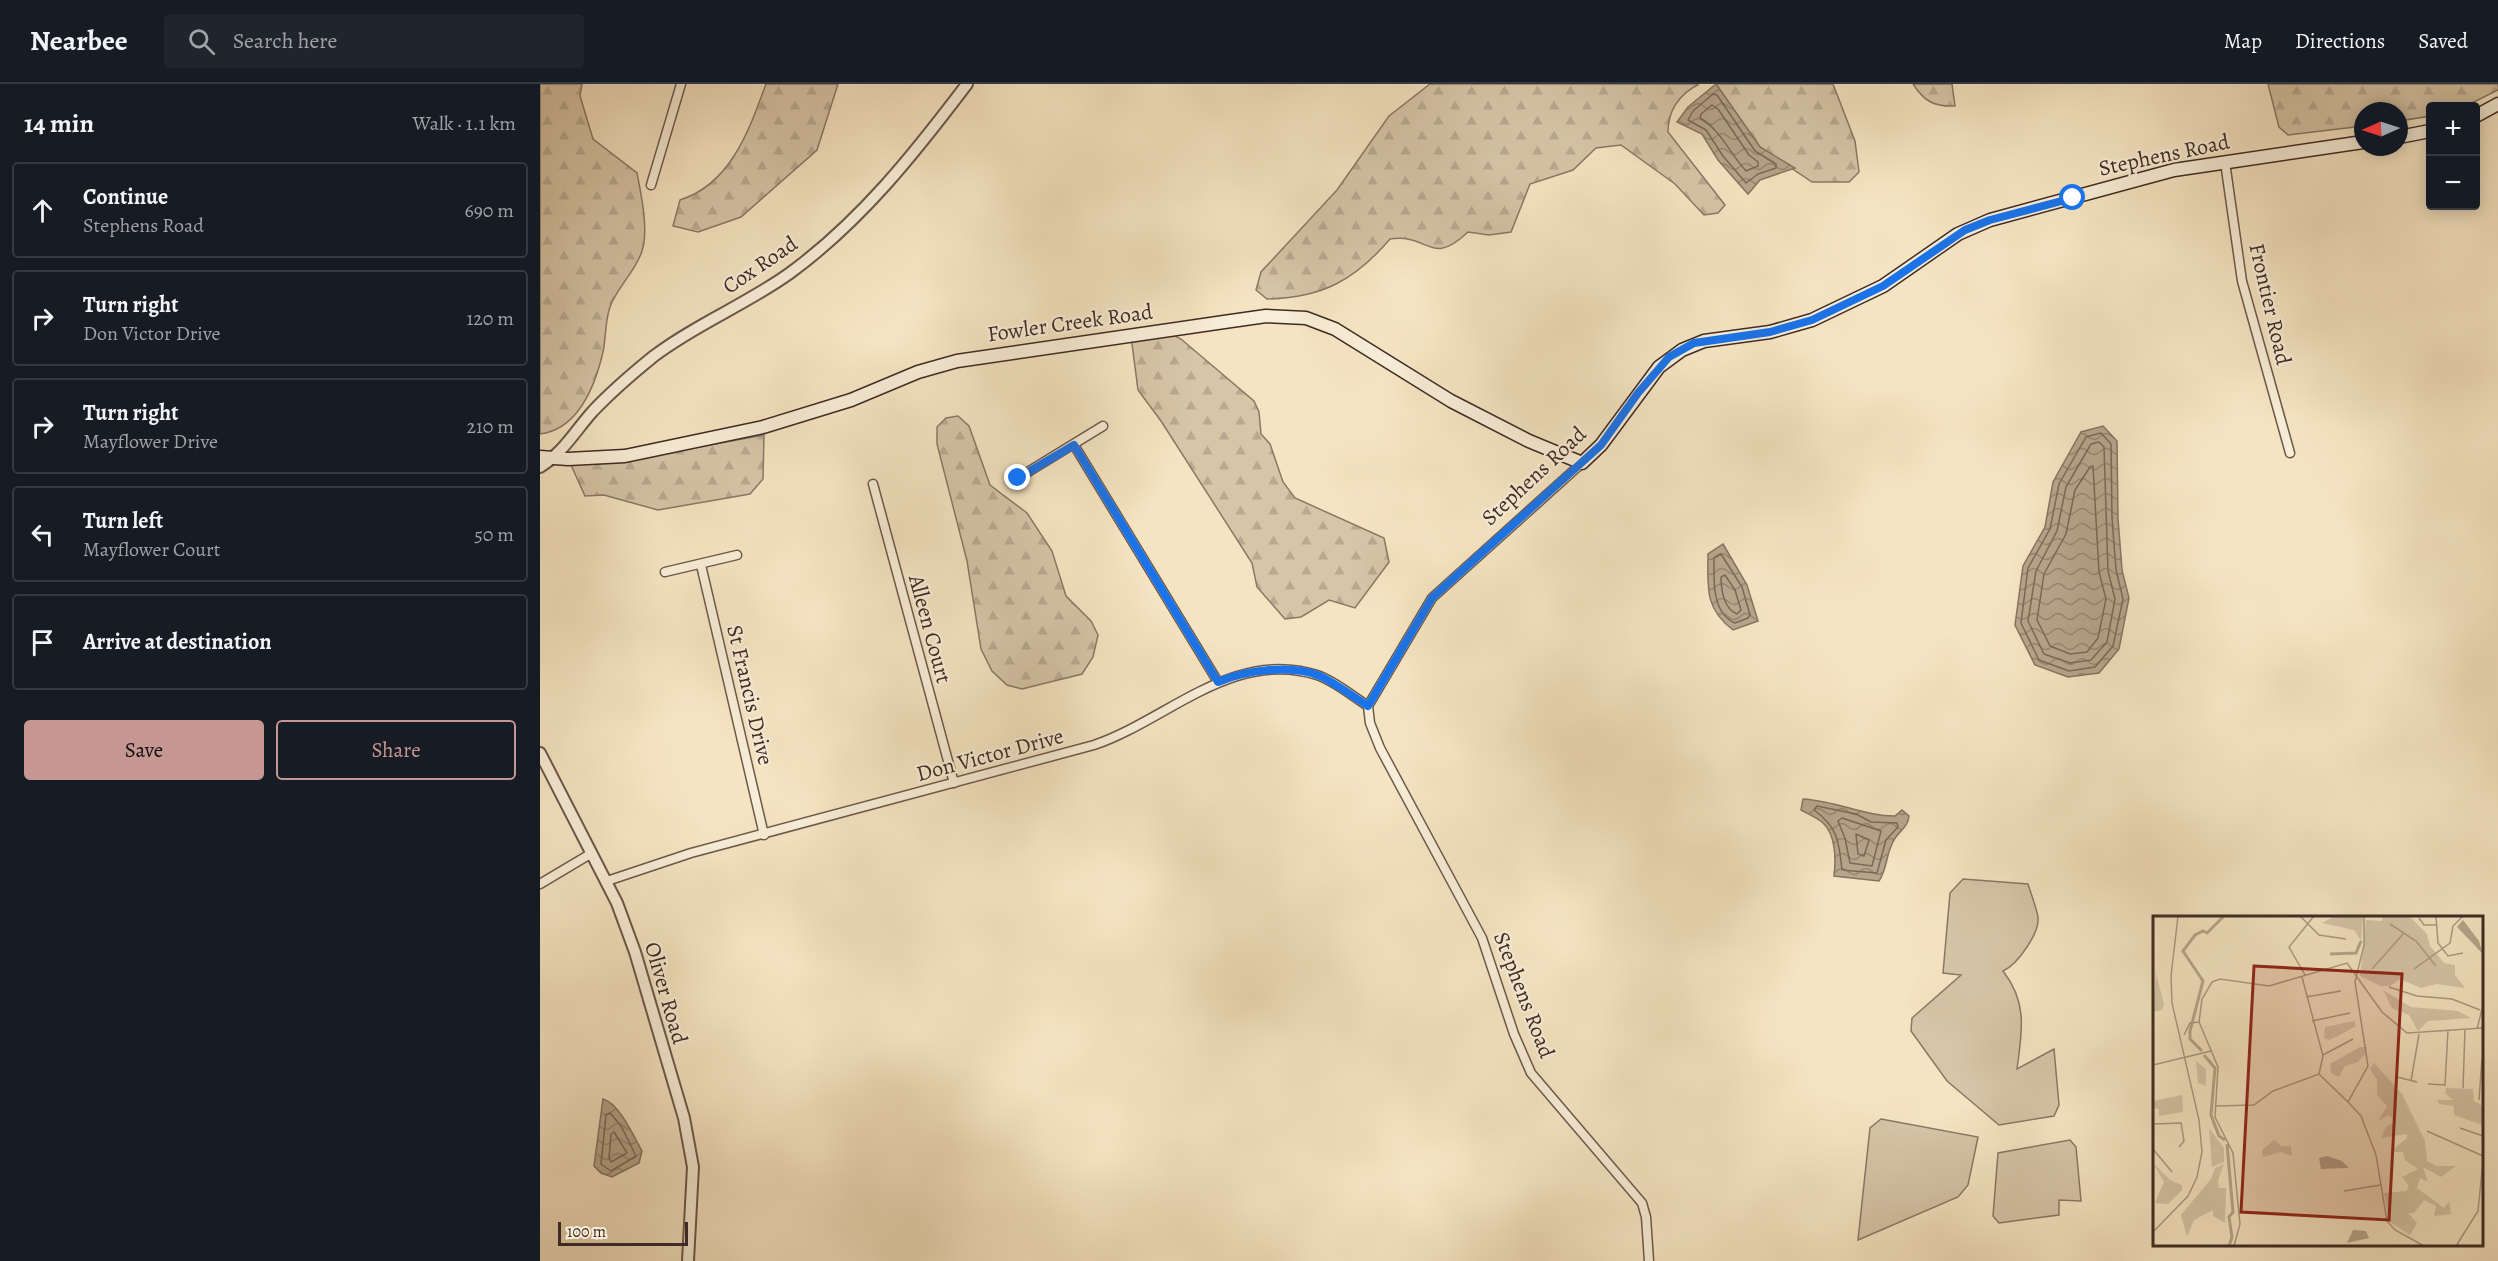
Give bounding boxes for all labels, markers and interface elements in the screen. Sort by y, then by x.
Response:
search box [164,14,584,68]
text: Nearbee [30,22,128,60]
icon: search [185,25,218,58]
text: Search here [233,26,337,56]
text: Map [2224,27,2262,55]
text: Directions [2295,27,2385,55]
text: Saved [2418,27,2468,55]
north arrow [2354,102,2408,156]
map controls [2426,102,2480,210]
button: + [2426,102,2480,156]
text: 14 min [24,106,94,141]
text: Walk · 1.1 km [413,110,516,137]
street label: Stephens Road [2096,126,2232,184]
button: − [2426,156,2480,210]
text: Continue [83,182,168,212]
route start [2059,184,2085,210]
icon: ahead [26,194,59,227]
text: 690 m [464,197,514,224]
text: Stephens Road [83,212,204,239]
street label: Cox Road [717,229,804,301]
street label: Frontier Road [2241,240,2299,368]
text: Turn right [83,290,179,320]
street label: Fowler Creek Road [985,297,1155,349]
icon: right [26,302,59,335]
text: 120 m [466,305,514,332]
text: Don Victor Drive [83,320,221,347]
text: Turn right [83,398,179,428]
icon: right [26,410,59,443]
text: 210 m [466,413,514,440]
street label: Stephens Road [1475,420,1593,532]
text: Mayflower Drive [83,428,218,455]
route end [1004,464,1030,490]
text: Turn left [83,506,163,536]
icon: left [26,518,59,551]
text: 50 m [474,521,514,548]
text: Mayflower Court [83,536,220,563]
street label: Alleen Court [901,570,959,687]
street label: St Francis Drive [719,622,781,768]
icon: arrive [26,626,59,659]
text: Arrive at destination [83,627,272,657]
button: Save [24,720,264,780]
button: Share [276,720,516,780]
street label: Don Victor Drive [913,721,1067,789]
inset map [2153,916,2483,1246]
street label: Stephens Road [1486,928,1562,1063]
street label: Oliver Road [637,939,695,1048]
scale bar [558,1219,688,1246]
text: 100 m [567,1221,606,1243]

